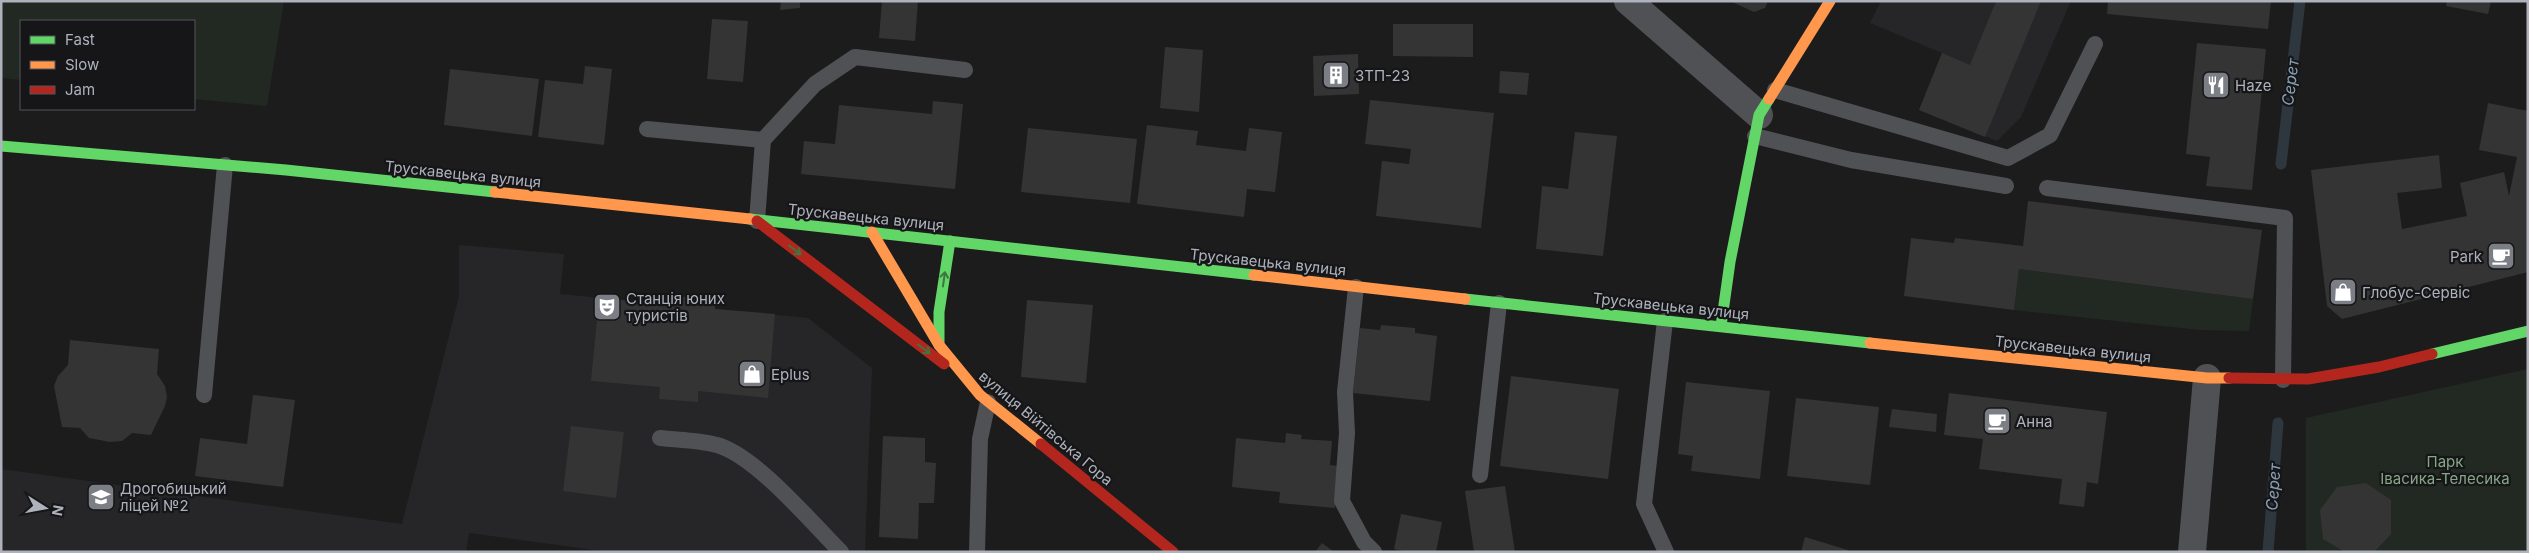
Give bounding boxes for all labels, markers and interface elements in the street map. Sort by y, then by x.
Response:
legend [20,20,195,110]
text: Fast [65,30,95,49]
text: Slow [65,55,99,74]
water label: Серет [2277,56,2303,107]
building icon: ЗТП-23 [1321,60,1351,90]
place label: ЗТП-23 [1355,66,1410,85]
restaurant icon: Haze [2201,70,2231,100]
place label: Haze [2235,76,2271,95]
text: Jam [65,80,95,99]
street label: Трускавецька вулиця [384,156,542,192]
street label: Трускавецька вулиця [787,199,945,235]
cafe icon: Park [2486,241,2516,271]
street label: Трускавецька вулиця [1189,244,1347,280]
one-way arrow [788,245,801,256]
place label: Park [2450,247,2483,266]
one-way arrow [940,271,950,287]
shop icon: Глобус-Сервіс [2328,277,2358,307]
place label: Глобус-Сервіс [2362,283,2470,302]
street label: Трускавецька вулиця [1592,288,1750,324]
place label: Станція юних туристів [626,289,725,325]
theatre icon: Станція юних туристів [592,292,622,322]
street label: Трускавецька вулиця [1994,331,2152,367]
one-way arrow [917,344,931,354]
shop icon: Eplus [737,359,767,389]
place label: Eplus [771,365,810,384]
street label: вулиця Війтівська Гора [975,366,1117,490]
cafe icon: Анна [1982,406,2012,436]
place label: Анна [2016,412,2053,431]
park label: Парк Івасика-Телесика [2380,452,2510,488]
water label: Серет [2261,461,2285,511]
place label: Дрогобицький ліцей №2 [120,479,227,515]
school or university icon: Дрогобицький ліцей №2 [86,482,116,512]
north arrow [20,483,70,533]
text: N [49,504,68,517]

